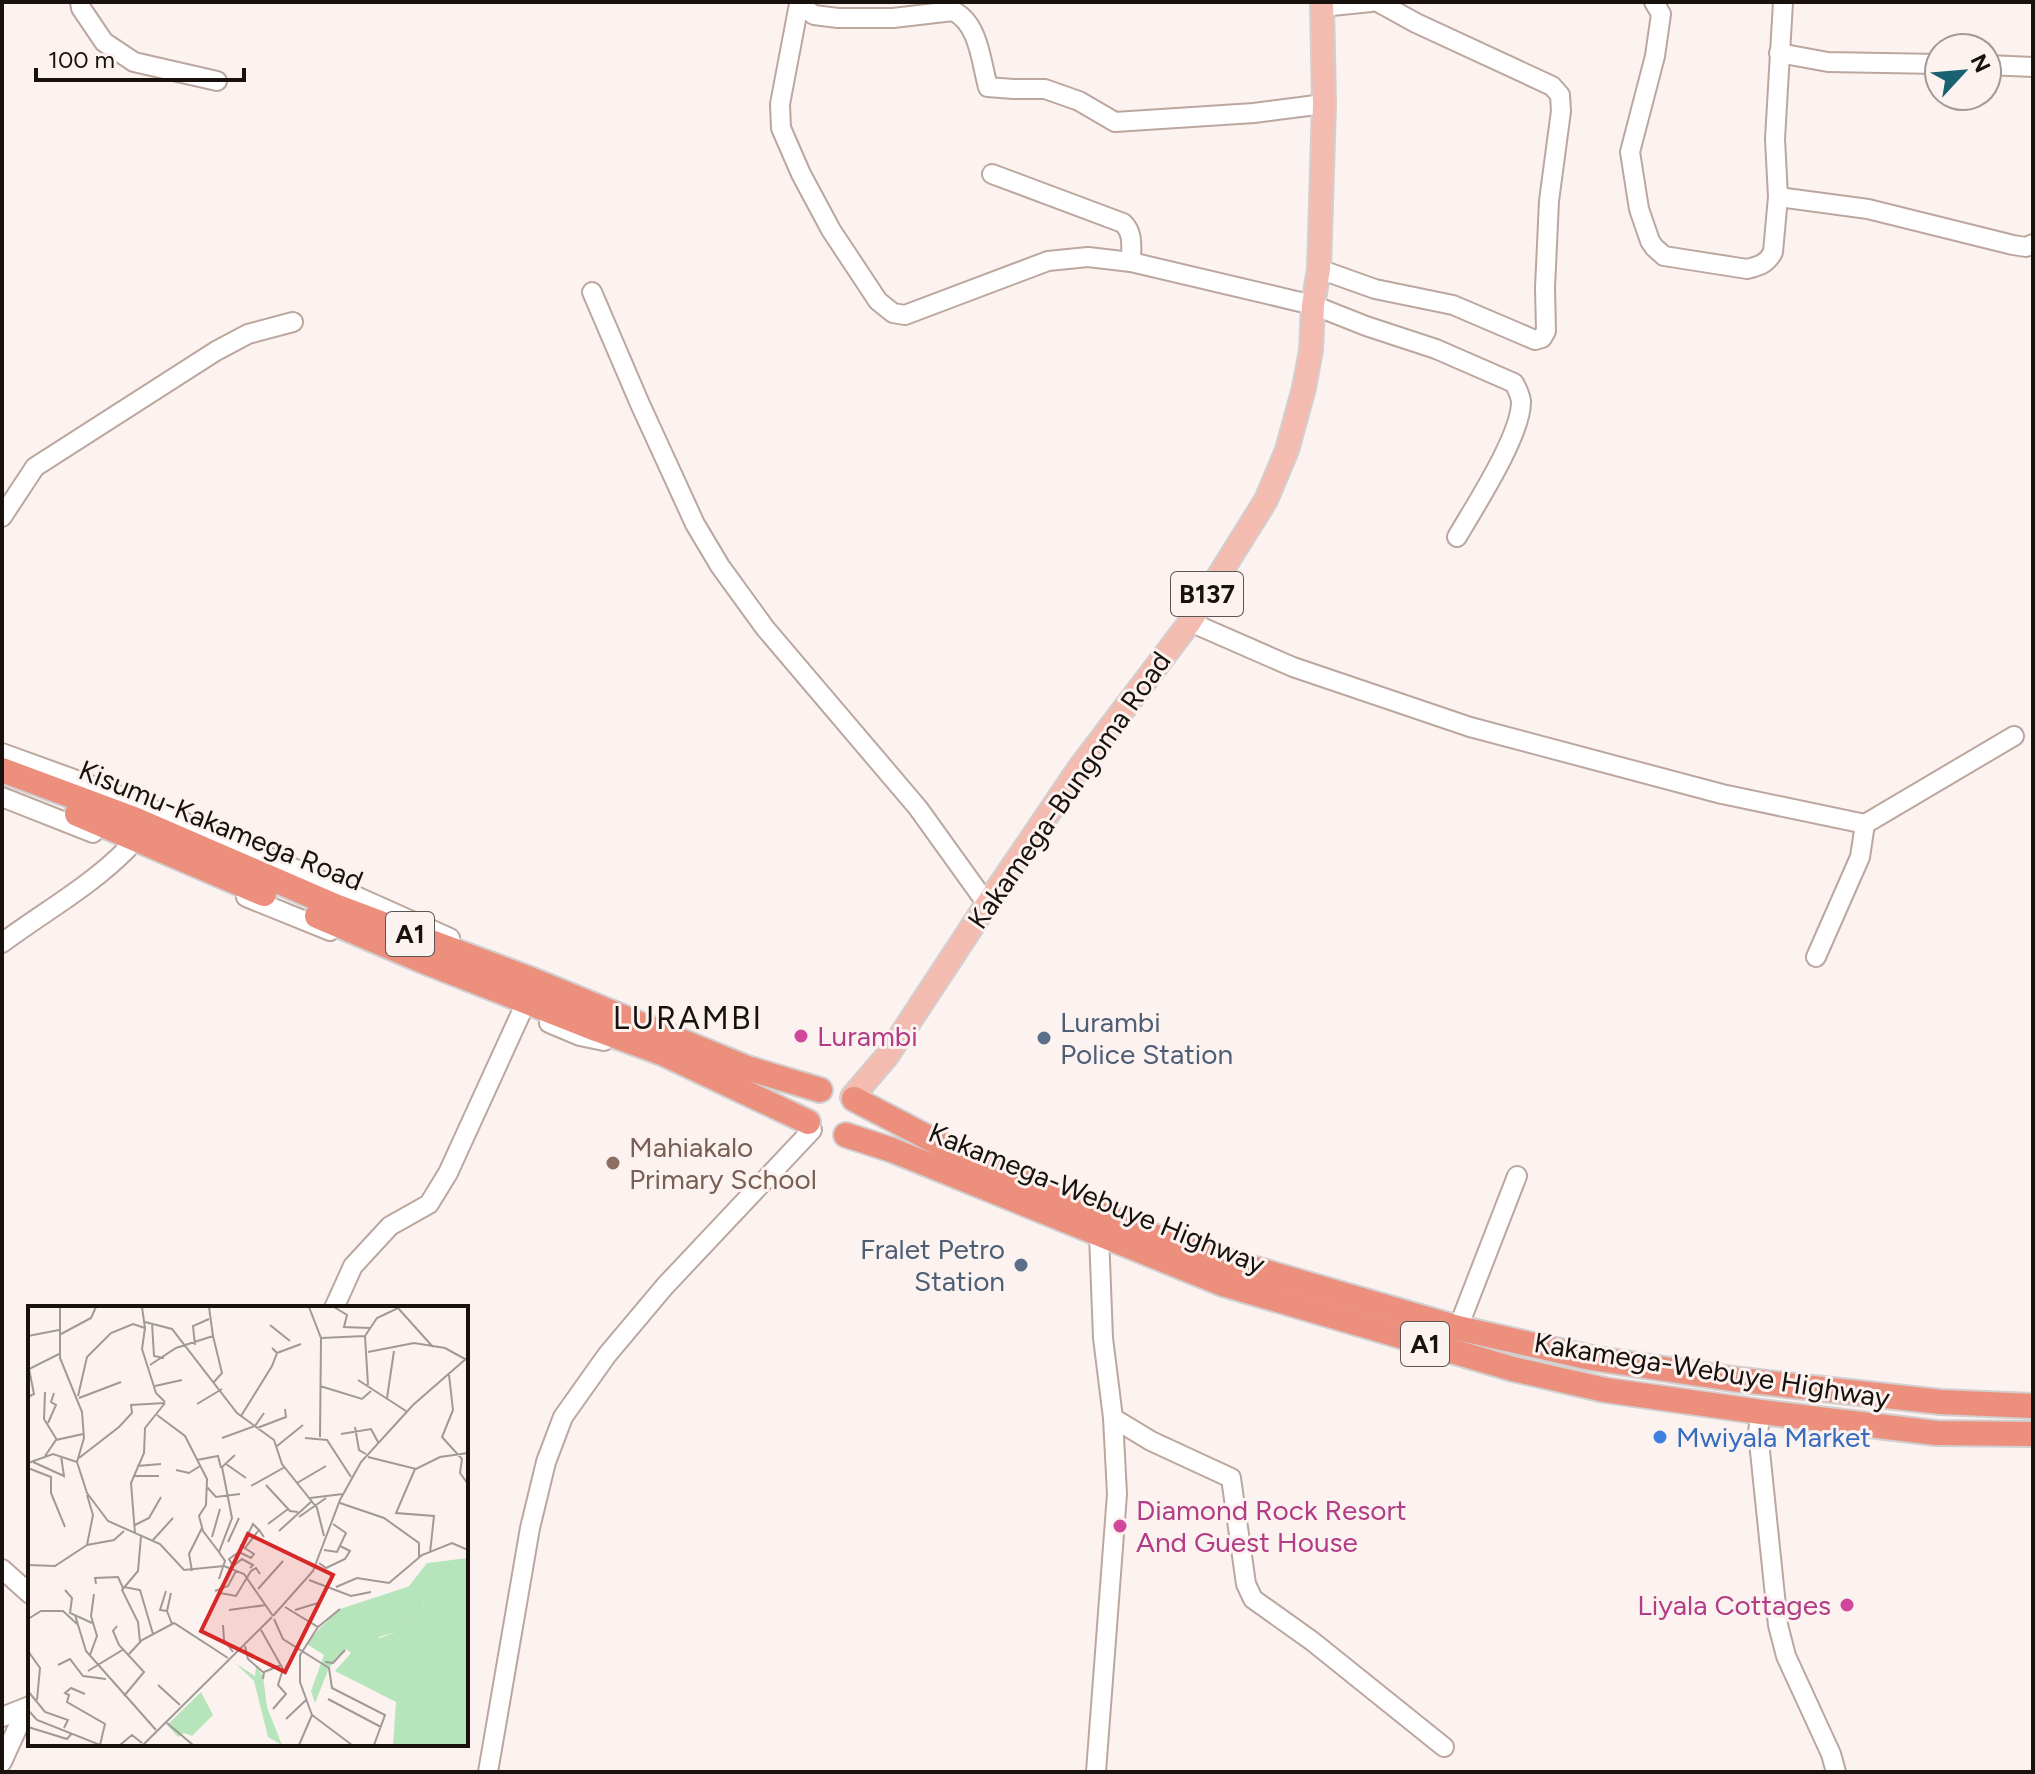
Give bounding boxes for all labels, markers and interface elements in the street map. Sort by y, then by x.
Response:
scale bar [36,32,244,82]
north arrow [1923,32,2003,112]
text: 100 m [48,45,115,74]
text: N [1965,50,1996,77]
road number: B137 [1171,572,1243,616]
street label: Kakamega-Bungoma Road [960,645,1178,935]
street label: Kisumu-Kakamega Road [74,752,368,898]
road number: A1 [386,912,434,956]
district label: LURAMBI [613,999,763,1037]
place label: Lurambi Police Station [1060,1005,1233,1071]
place label: Lurambi [817,1019,918,1053]
marker: Lurambi [792,1027,810,1045]
marker: Lurambi Police Station [1035,1029,1053,1047]
street label: Kakamega-Webuye Highway [924,1115,1270,1281]
place label: Mahiakalo Primary School [629,1130,817,1196]
marker: Mahiakalo Primary School [604,1154,622,1172]
place label: Fralet Petro Station [860,1232,1005,1298]
marker: Fralet Petro Station [1012,1256,1030,1274]
inset map [28,1306,468,1746]
road number: A1 [1401,1322,1449,1366]
street label: Kakamega-Webuye Highway [1532,1325,1893,1415]
place label: Mwiyala Market [1676,1420,1871,1454]
marker: Mwiyala Market [1651,1428,1669,1446]
place label: Diamond Rock Resort And Guest House [1136,1493,1407,1559]
marker: Diamond Rock Resort And Guest House [1111,1517,1129,1535]
place label: Liyala Cottages [1637,1588,1831,1622]
marker: Liyala Cottages [1838,1596,1856,1614]

